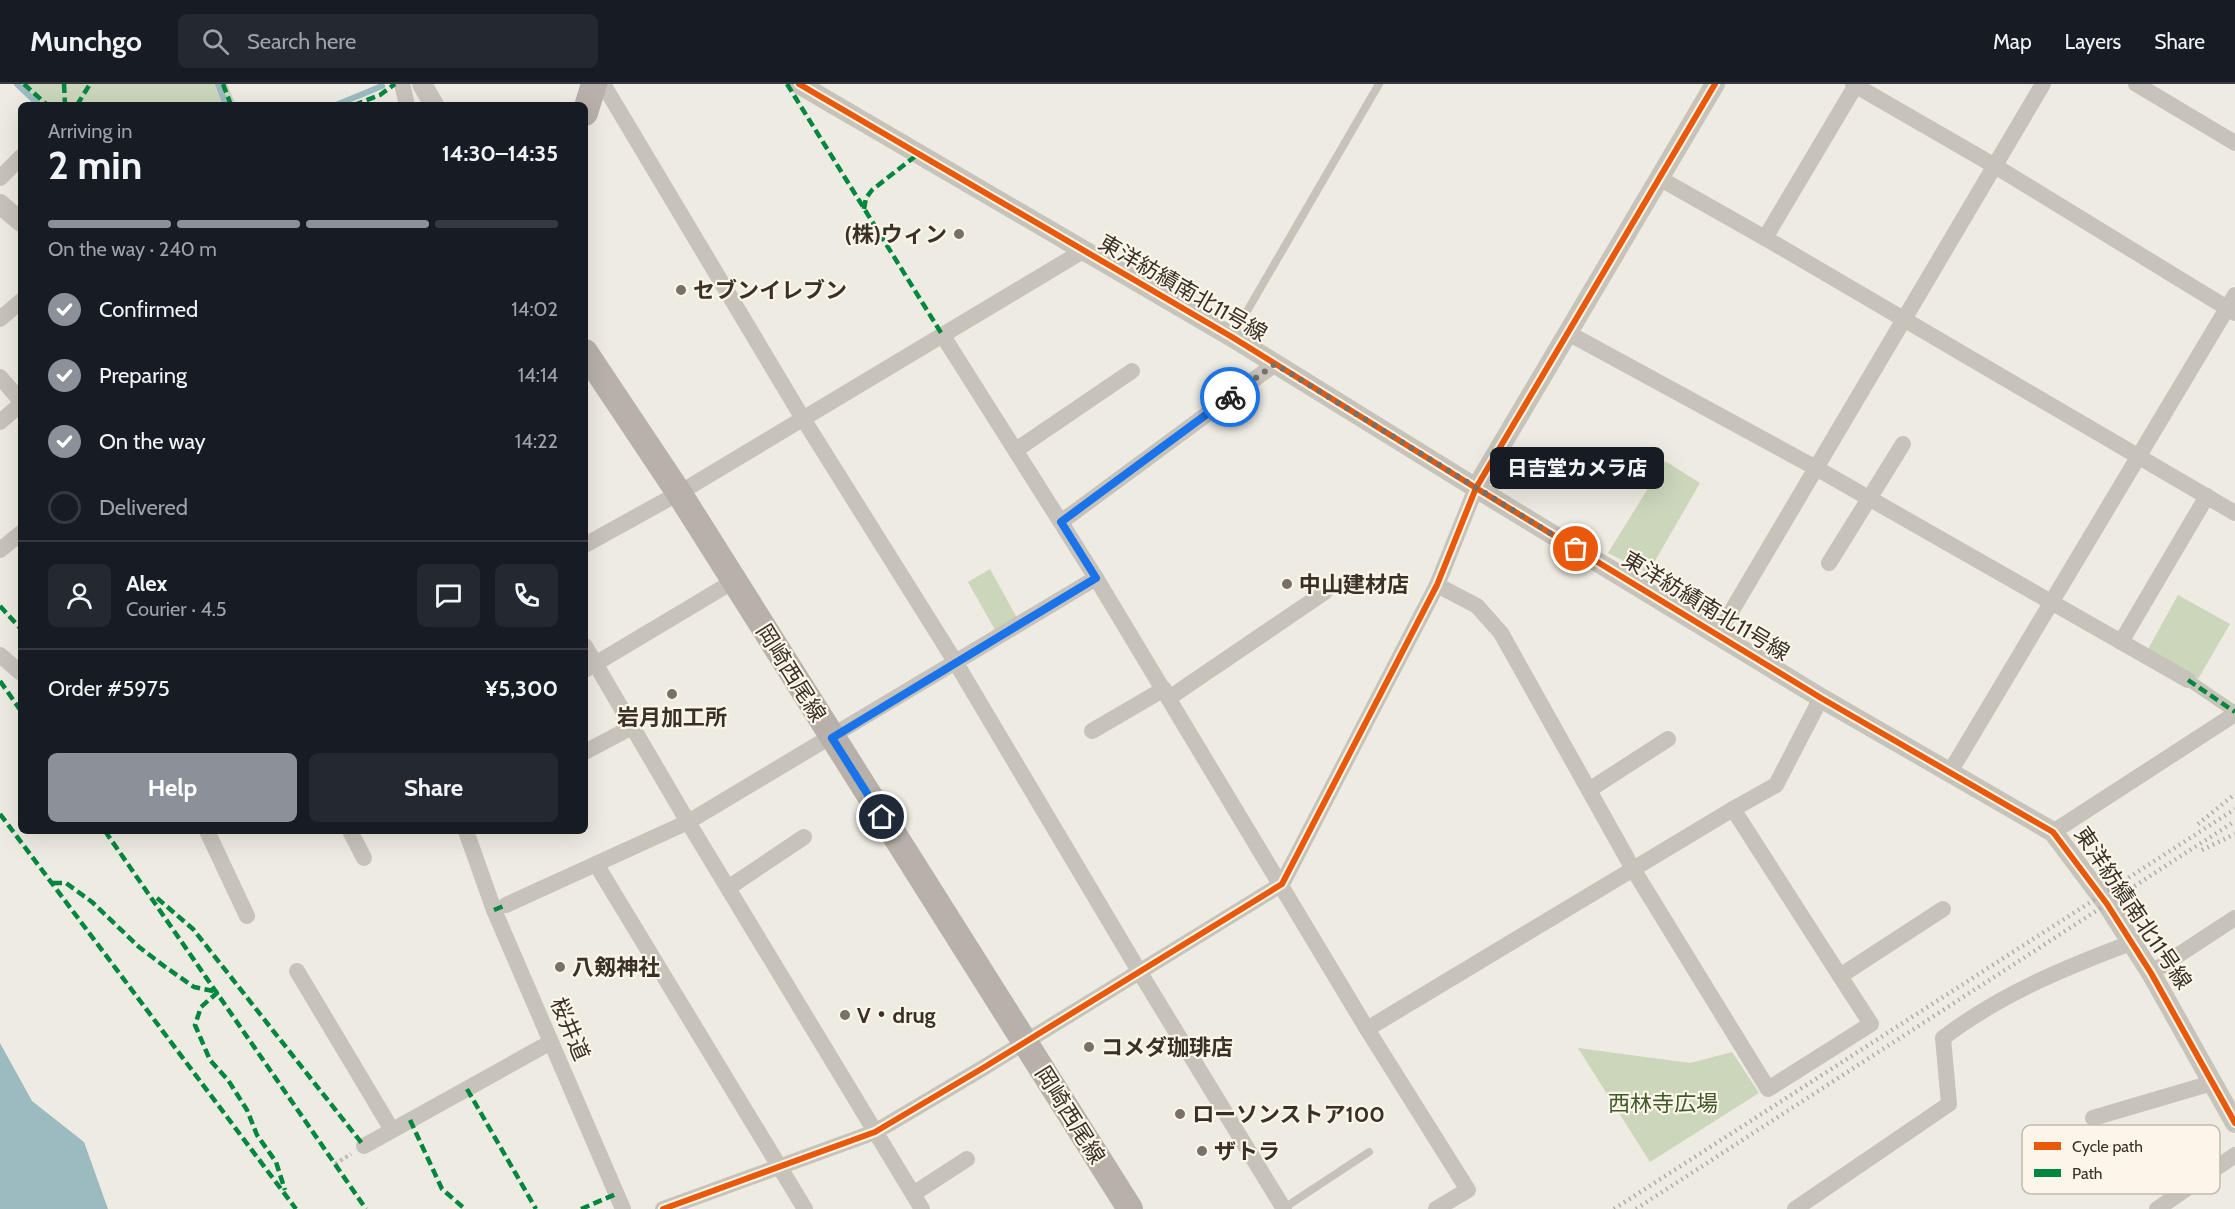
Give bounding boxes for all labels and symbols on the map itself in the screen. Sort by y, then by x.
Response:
place label: (株)ウィン [845,221,947,248]
marker: (株)ウィン [952,227,966,241]
street label: 東洋紡績南北11号線 [1094,229,1272,347]
place label: セブンイレブン [693,277,847,304]
marker: セブンイレブン [674,283,688,297]
courier [1200,367,1260,427]
callout: 日吉堂カメラ店 [1489,447,1663,489]
pin [1550,523,1601,574]
street label: 東洋紡績南北11号線 [1617,545,1795,667]
place label: 中山建材店 [1299,571,1409,598]
marker: 中山建材店 [1280,577,1294,591]
street label: 岡崎西尾線 [750,619,832,727]
marker: 岩月加工所 [665,687,679,701]
place label: 岩月加工所 [617,704,727,731]
pin [856,791,907,842]
street label: 東洋紡績南北11号線 [2069,822,2197,994]
place label: 八剱神社 [572,954,660,981]
marker: 八剱神社 [553,960,567,974]
street label: 桜井道 [545,993,595,1065]
place label: V・drug [857,1002,936,1029]
marker: V・drug [838,1008,852,1022]
place label: コメダ珈琲店 [1101,1034,1233,1061]
marker: コメダ珈琲店 [1082,1040,1096,1054]
street label: 岡崎西尾線 [1029,1061,1111,1169]
park label: 西林寺広場 [1608,1090,1718,1117]
place label: ローソンストア100 [1192,1101,1385,1128]
marker: ローソンストア100 [1173,1107,1187,1121]
legend [2022,1125,2220,1194]
text: Cycle path [2072,1137,2143,1156]
place label: ザトラ [1214,1138,1280,1165]
marker: ザトラ [1195,1144,1209,1158]
text: Path [2072,1164,2103,1183]

